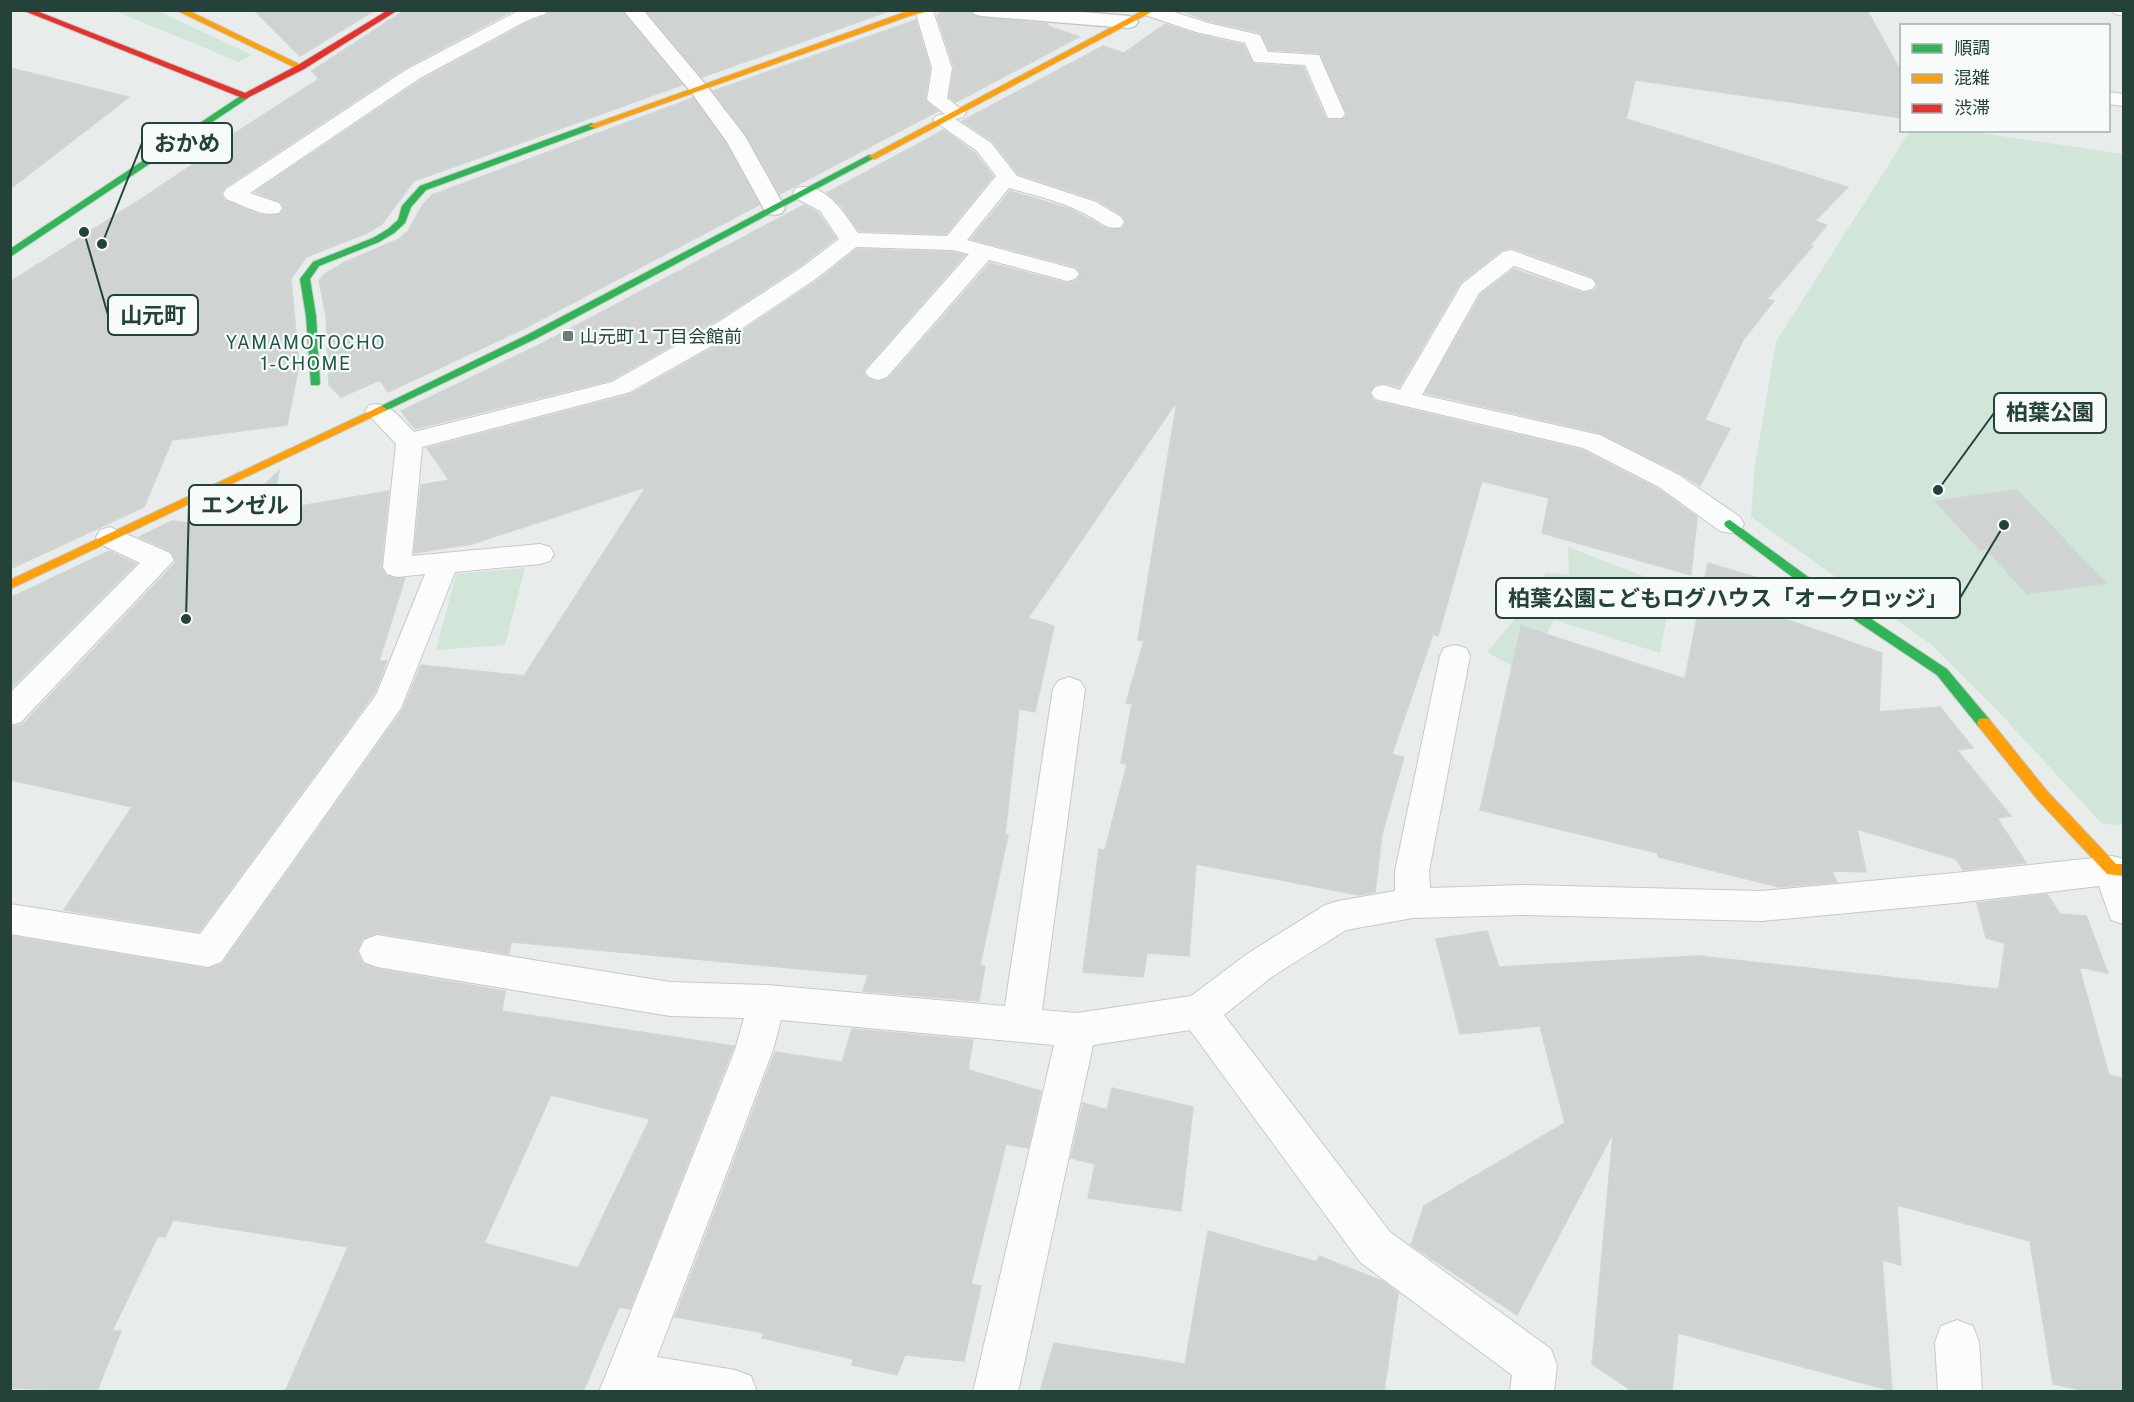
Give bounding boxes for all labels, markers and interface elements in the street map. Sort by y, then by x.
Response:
legend [1900,24,2110,132]
text: 順調 [1954,37,1990,58]
text: 混雑 [1954,67,1990,88]
text: 渋滞 [1954,97,1990,118]
callout: おかめ [142,123,232,163]
text: おかめ [154,130,220,156]
callout: 山元町 [108,295,198,335]
text: 山元町 [120,302,186,328]
place label: 山元町１丁目会館前 [580,326,742,347]
marker: 山元町１丁目会館前 [561,329,575,343]
district label: YAMAMOTOCHO 1-CHOME [226,332,386,374]
callout: 柏葉公園 [1994,393,2106,433]
text: 柏葉公園 [2006,399,2094,425]
callout: エンゼル [189,485,301,525]
text: エンゼル [201,492,289,518]
callout: 柏葉公園こどもログハウス「オークロッジ」 [1496,578,1960,618]
text: 柏葉公園こどもログハウス「オークロッジ」 [1508,585,1948,611]

